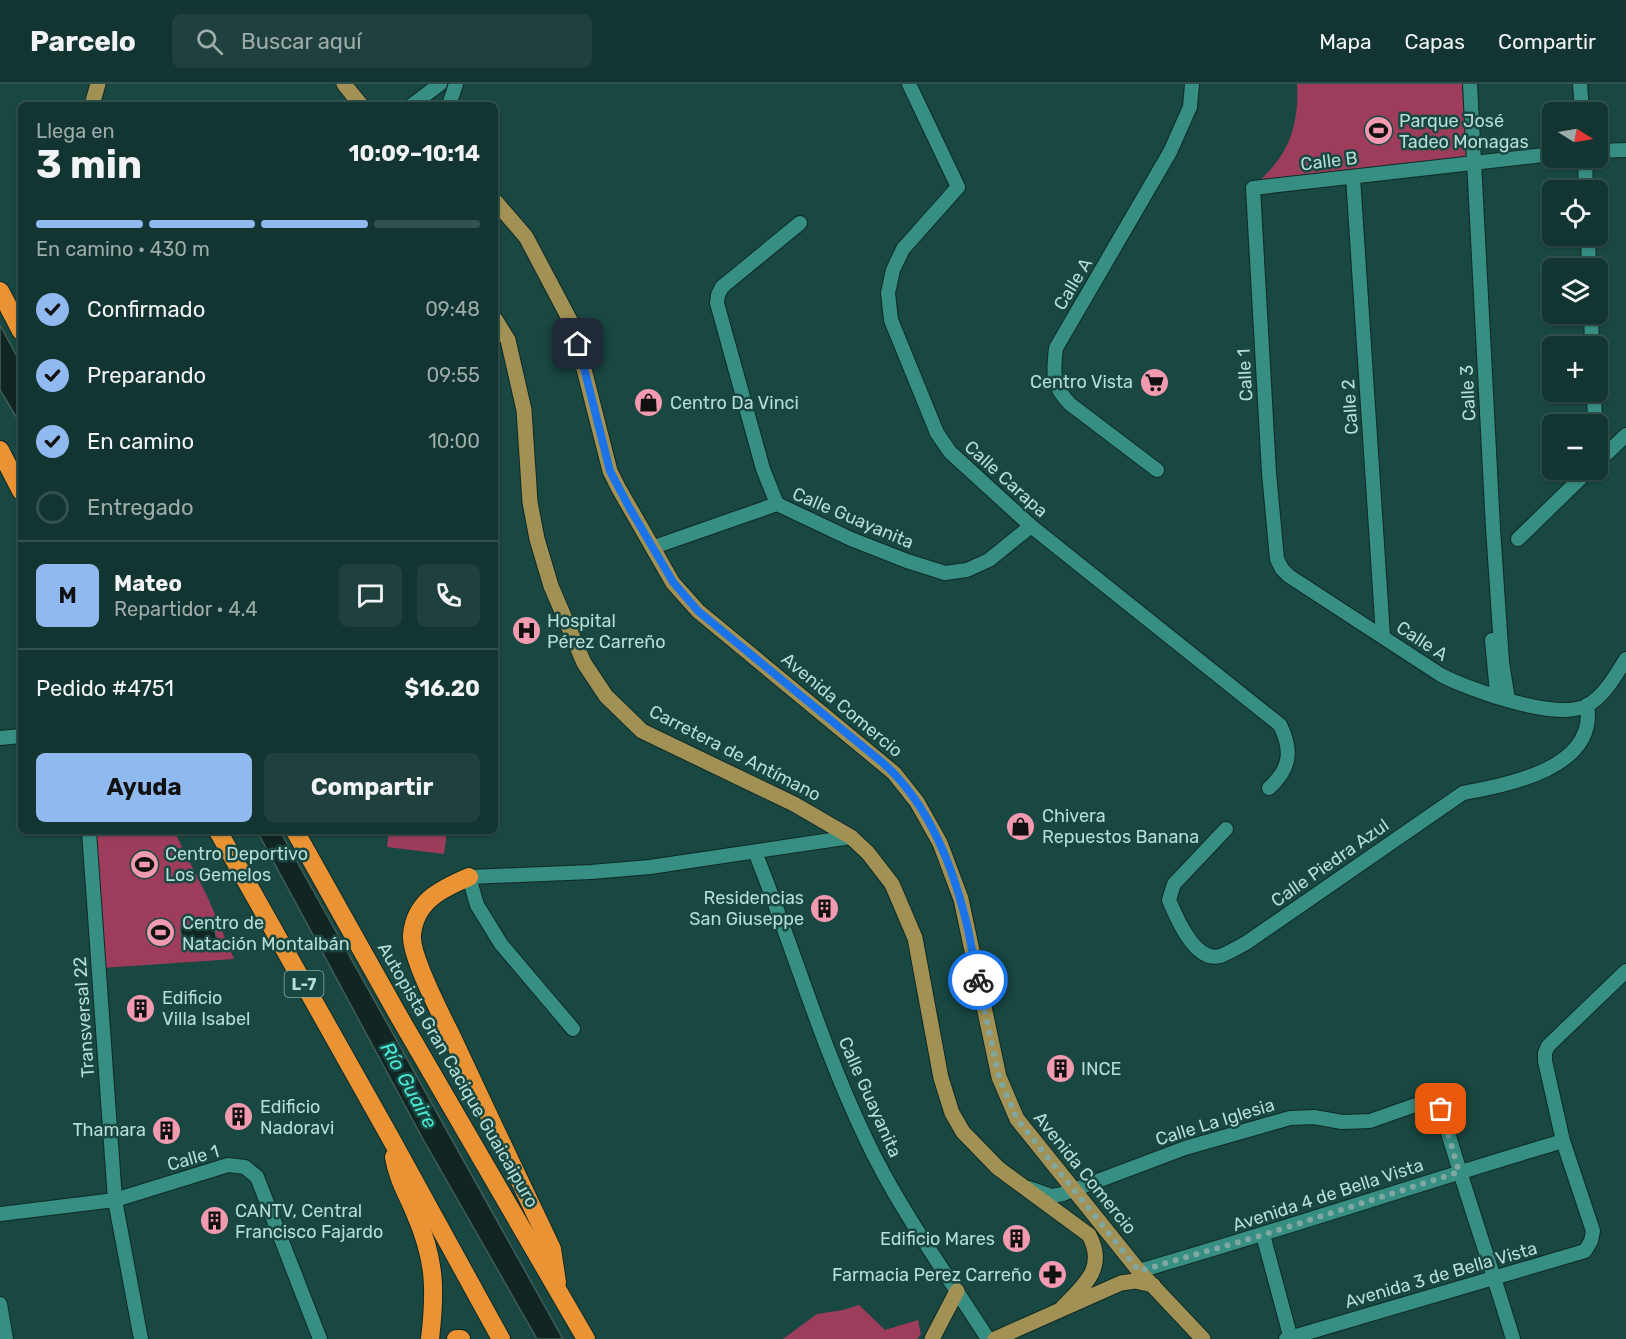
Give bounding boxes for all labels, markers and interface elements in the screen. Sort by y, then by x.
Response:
search box [172,14,592,68]
text: Parcelo [30,25,136,58]
icon: search [193,25,226,58]
text: Buscar aquí [241,28,362,55]
text: Mapa [1319,29,1372,54]
text: Capas [1405,29,1465,54]
text: Compartir [1498,29,1596,54]
north arrow [1542,102,1608,168]
map controls [1542,102,1608,480]
place label: Parque José Tadeo Monagas [1399,110,1529,153]
sports icon: Parque José Tadeo Monagas [1362,115,1394,147]
text: Llega en [36,119,115,143]
text: 10:09–10:14 [349,140,480,167]
text: 3 min [36,142,142,188]
street label: Calle B [1299,147,1359,175]
button: locate [1542,180,1608,246]
text: En camino · 430 m [36,237,210,261]
street label: Calle A [1049,254,1097,314]
button: layers [1542,258,1608,324]
icon: check [36,293,69,326]
text: Confirmado [87,296,205,323]
text: 09:48 [425,297,480,321]
pin [552,318,603,369]
icon: home [561,327,594,360]
button: + [1542,336,1608,402]
street label: Calle 1 [1233,348,1257,402]
icon: check [36,359,69,392]
text: Preparando [87,362,206,389]
text: 09:55 [427,363,480,387]
street label: Calle 3 [1456,364,1480,422]
supermarket icon: Centro Vista [1138,366,1170,398]
place label: Centro Vista [1030,371,1133,393]
street label: Calle 2 [1337,378,1363,436]
shop icon: Centro Da Vinci [633,387,665,419]
place label: Centro Da Vinci [670,392,799,414]
button: − [1542,414,1608,480]
icon: check [36,425,69,458]
text: En camino [87,428,194,455]
text: 10:00 [428,429,480,453]
street label: Calle Carapa [960,436,1052,522]
street label: Calle Guayanita [789,483,917,553]
text: Entregado [87,494,194,521]
button: chat [339,564,402,627]
button: phone [417,564,480,627]
text: Mateo [114,570,182,597]
text: M [58,582,77,609]
text: Repartidor · 4.4 [114,597,258,621]
place label: Hospital Pérez Carreño [547,610,666,653]
hospital icon: Hospital Pérez Carreño [510,615,542,647]
street label: Calle A [1392,616,1452,666]
street label: Avenida Comercio [777,648,907,762]
text: Pedido #4751 [36,675,174,702]
text: $16.20 [405,675,480,702]
street label: Carretera de Antímano [645,700,825,806]
button: Ayuda [36,753,252,822]
button: Compartir [264,753,480,822]
place label: Chivera Repuestos Banana [1042,805,1199,848]
shop icon: Chivera Repuestos Banana [1005,810,1037,842]
street label: Calle Piedra Azul [1267,814,1393,912]
place label: Centro Deportivo Los Gemelos [165,843,308,886]
sports icon: Centro Deportivo Los Gemelos [128,848,160,880]
place label: Residencias San Giuseppe [689,887,804,930]
building icon: Residencias San Giuseppe [809,892,841,924]
place label: Centro de Natación Montalbán [182,912,350,955]
sports icon: Centro de Natación Montalbán [145,917,177,949]
street label: Autopista Gran Cacique Guaicaipuro [373,939,543,1211]
courier [948,950,1008,1010]
street label: Transversal 22 [69,956,99,1078]
icon: bike [962,964,995,997]
road number: L-7 [284,971,324,997]
place label: Edificio Villa Isabel [162,987,250,1030]
building icon: Edificio Villa Isabel [125,992,157,1024]
street label: Calle Guayanita [834,1033,906,1161]
water label: Río Guaire [375,1038,443,1132]
building icon: INCE [1044,1053,1076,1085]
place label: INCE [1081,1058,1121,1080]
pin [1415,1083,1466,1134]
icon: bag [1424,1092,1457,1125]
street label: Calle La Iglesia [1153,1093,1277,1151]
place label: Edificio Nadoravi [260,1096,334,1139]
building icon: Edificio Nadoravi [223,1101,255,1133]
street label: Avenida Comercio [1029,1107,1141,1239]
building icon: Thamara [151,1114,183,1146]
place label: Thamara [72,1119,146,1141]
street label: Calle 1 [165,1140,221,1176]
street label: Avenida 4 de Bella Vista [1230,1154,1426,1236]
place label: CANTV, Central Francisco Fajardo [235,1200,383,1243]
building icon: CANTV, Central Francisco Fajardo [198,1205,230,1237]
building icon: Edificio Mares [1000,1223,1032,1255]
place label: Edificio Mares [880,1228,995,1250]
street label: Avenida 3 de Bella Vista [1342,1237,1540,1313]
pharmacy icon: Farmacia Perez Carreño [1037,1259,1069,1291]
place label: Farmacia Perez Carreño [832,1264,1032,1286]

